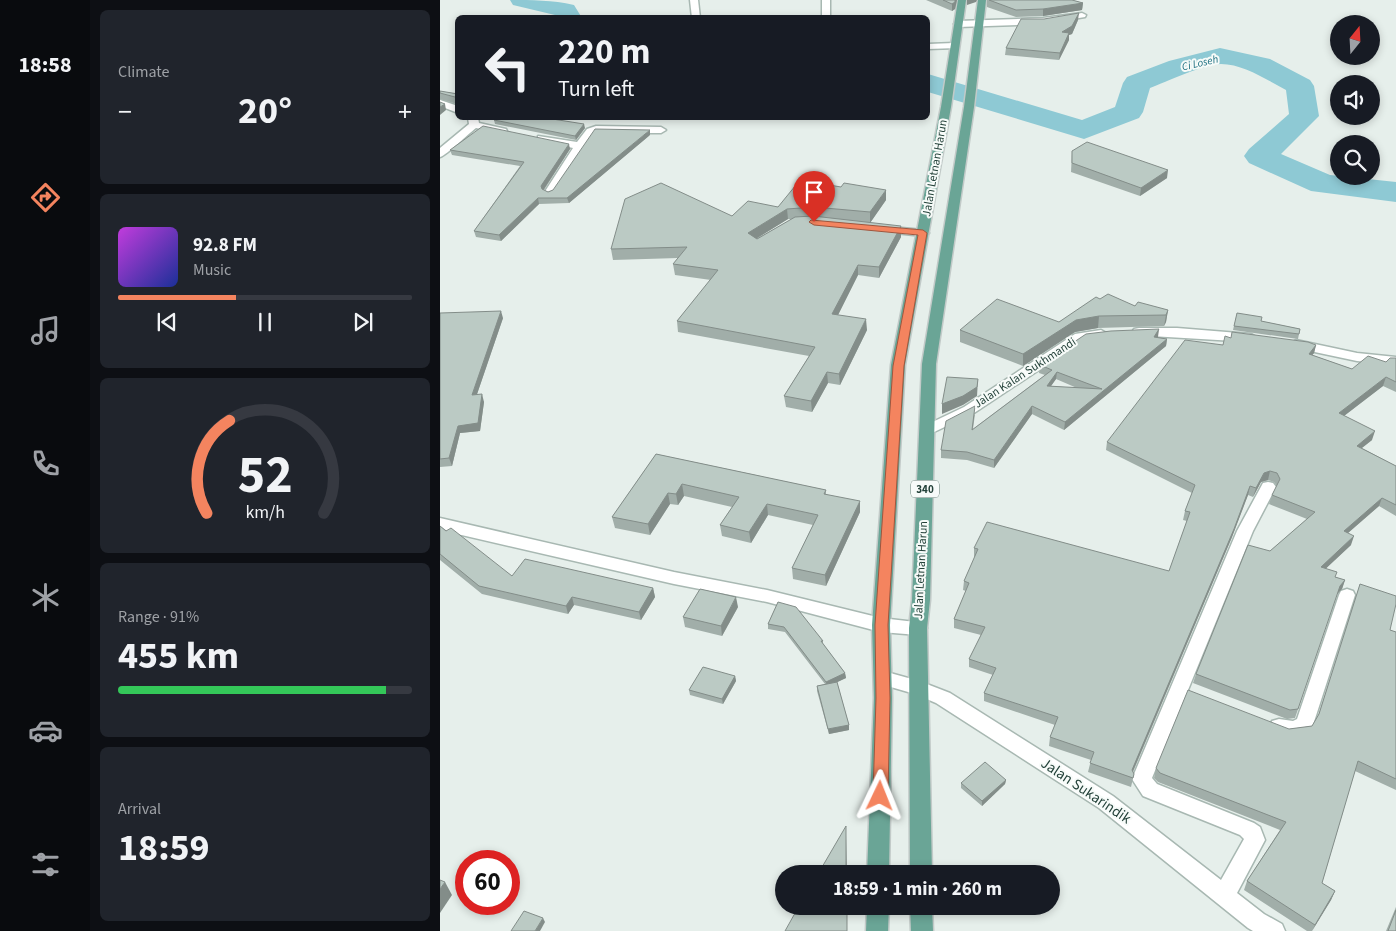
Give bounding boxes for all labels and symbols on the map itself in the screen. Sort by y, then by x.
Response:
north arrow [1330,15,1380,65]
water label: Ci Loseh [1180,51,1220,74]
street label: Jalan Letnan Harun [918,118,952,218]
pin [793,171,835,222]
street label: Jalan Kalan Sukhmandi [971,334,1079,412]
road number: 340 [911,480,939,498]
street label: Jalan Letnan Harun [910,521,932,619]
street label: Jalan Sukarindik [1037,753,1136,829]
position arrow [853,769,905,821]
speed limit sign: 60 [455,850,520,915]

